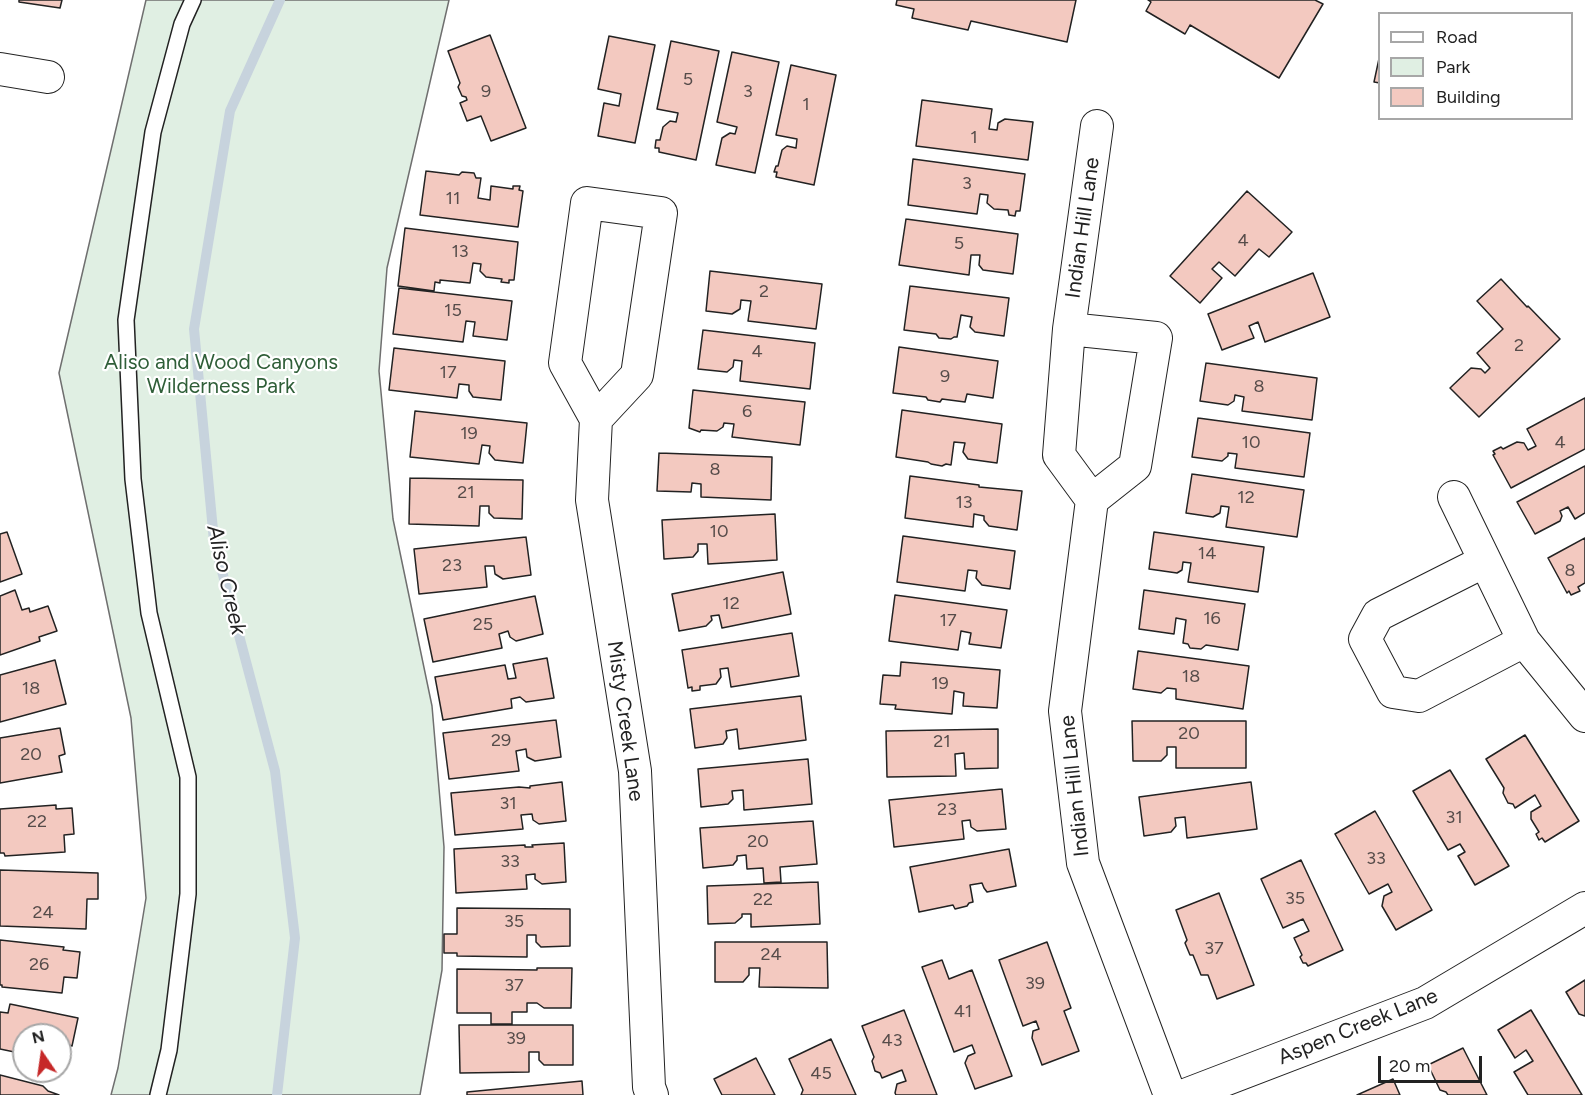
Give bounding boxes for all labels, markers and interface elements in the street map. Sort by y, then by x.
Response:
legend [1378,12,1573,120]
text: Road [1436,26,1477,48]
text: Park [1436,56,1470,78]
house number: 5 [683,69,693,91]
house number: 9 [481,81,491,103]
house number: 3 [743,81,753,103]
text: Building [1436,86,1501,108]
house number: 1 [802,94,810,116]
house number: 1 [970,127,978,149]
street label: Indian Hill Lane [1061,156,1105,300]
house number: 3 [962,173,972,195]
house number: 11 [446,188,460,210]
house number: 4 [1237,230,1249,252]
house number: 5 [954,233,964,255]
house number: 13 [451,241,469,263]
house number: 2 [759,281,769,303]
house number: 15 [444,300,462,322]
house number: 2 [1514,335,1524,357]
house number: 4 [751,341,763,363]
park label: Aliso and Wood Canyons Wilderness Park [104,350,338,400]
house number: 17 [439,362,457,384]
house number: 9 [940,366,950,388]
house number: 8 [1253,376,1265,398]
house number: 6 [742,401,752,423]
house number: 19 [460,423,478,445]
house number: 10 [1242,432,1260,454]
house number: 4 [1554,432,1566,454]
house number: 8 [709,459,721,481]
house number: 21 [457,482,475,504]
house number: 12 [1237,487,1255,509]
house number: 13 [955,492,973,514]
house number: 10 [710,521,728,543]
water label: Aliso Creek [201,523,251,637]
house number: 14 [1198,543,1216,565]
house number: 23 [442,555,462,577]
house number: 8 [1564,560,1576,582]
house number: 12 [722,593,740,615]
house number: 16 [1203,608,1221,630]
house number: 17 [939,610,957,632]
house number: 25 [473,614,493,636]
street label: Misty Creek Lane [601,639,649,803]
house number: 18 [1182,666,1200,688]
house number: 19 [931,673,949,695]
house number: 18 [22,678,40,700]
street label: Indian Hill Lane [1055,714,1095,858]
house number: 20 [1178,723,1200,745]
house number: 29 [491,730,511,752]
house number: 21 [933,731,951,753]
house number: 20 [20,744,42,766]
house number: 31 [499,793,517,815]
house number: 23 [937,799,957,821]
house number: 31 [1445,807,1463,829]
house number: 22 [27,811,47,833]
house number: 20 [747,831,769,853]
house number: 33 [1366,848,1386,870]
house number: 33 [500,851,520,873]
house number: 35 [1285,888,1305,910]
house number: 22 [753,889,773,911]
house number: 24 [32,902,54,924]
house number: 35 [504,911,524,933]
house number: 37 [1204,938,1224,960]
house number: 24 [760,944,782,966]
house number: 26 [29,954,49,976]
house number: 39 [1025,973,1045,995]
house number: 37 [504,975,524,997]
street label: Aspen Creek Lane [1274,983,1442,1071]
house number: 41 [954,1001,972,1023]
north arrow [12,1023,72,1083]
text: N [30,1026,46,1048]
house number: 39 [506,1028,526,1050]
house number: 43 [882,1030,902,1052]
scale bar [1381,1044,1484,1082]
text: 20 m [1389,1055,1430,1077]
house number: 45 [810,1063,832,1085]

